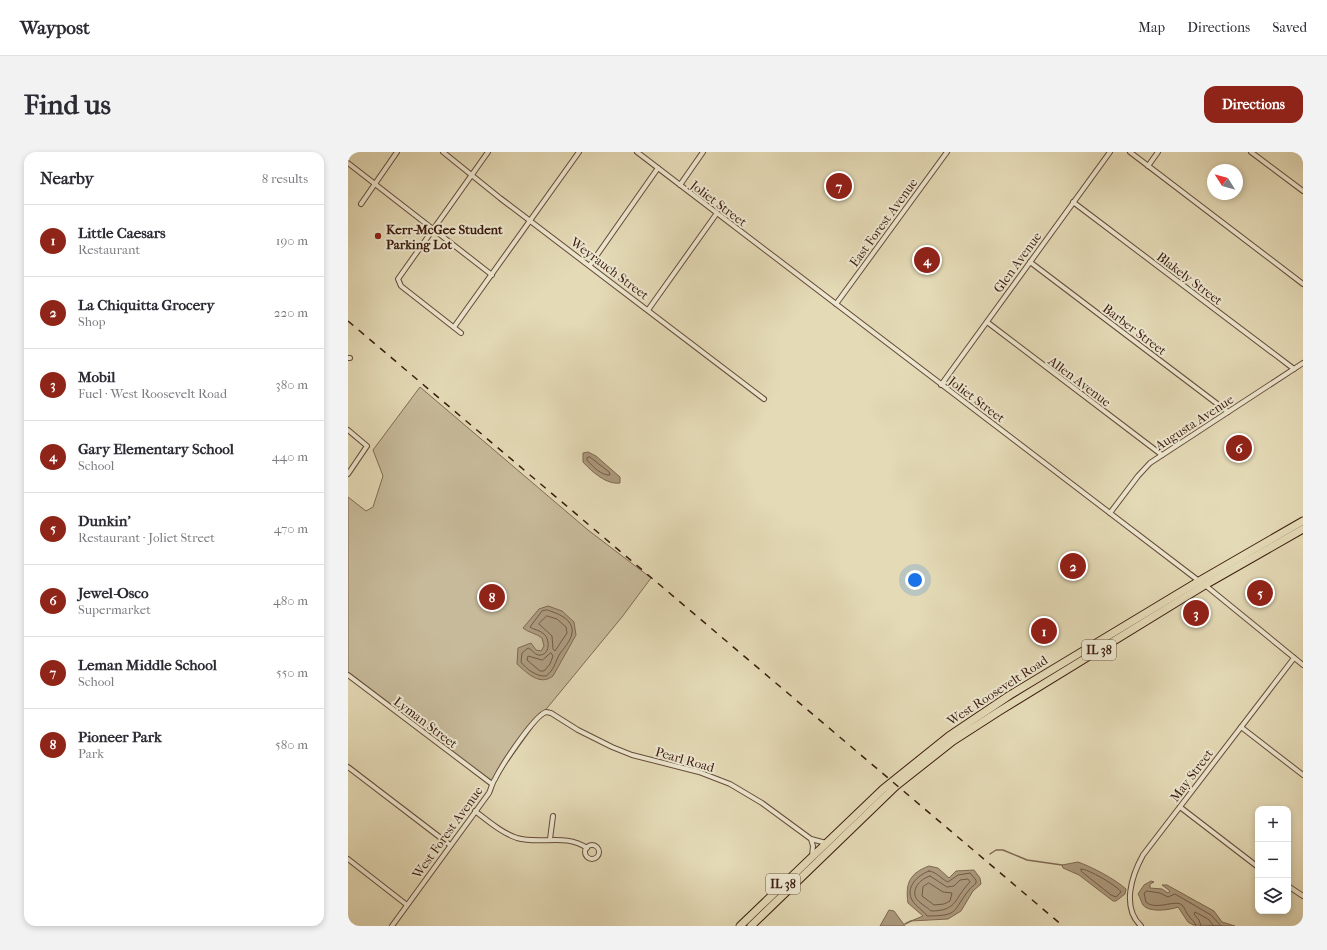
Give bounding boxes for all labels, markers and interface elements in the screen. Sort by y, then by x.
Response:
text: Waypost [20,17,90,39]
text: Map [1138,19,1165,36]
text: Directions [1187,19,1250,36]
text: Saved [1272,19,1307,36]
button: Directions [1204,86,1303,123]
text: Find us [24,88,111,121]
north arrow [1207,164,1243,200]
text: Nearby [40,168,94,188]
text: 8 results [262,171,308,186]
pin: 7 [826,171,852,201]
street label: East Forest Avenue [846,175,921,269]
street label: Joliet Street [687,177,750,230]
place label: Kerr-McGee Student Parking Lot [386,222,503,253]
text: Little Caesars [78,224,166,242]
street label: Glen Avenue [990,229,1045,296]
marker: Kerr-McGee Student Parking Lot [373,231,383,241]
text: 1 [51,233,55,248]
text: 190 m [276,233,308,248]
street label: Weyrauch Street [567,234,652,303]
text: Restaurant [78,242,140,257]
pin: 4 [914,245,940,275]
street label: Blakely Street [1154,249,1226,308]
text: La Chiquitta Grocery [78,296,214,314]
street label: Barber Street [1100,301,1170,358]
text: 2 [50,305,56,320]
text: 220 m [274,305,308,320]
text: Shop [78,314,106,329]
street label: Allen Avenue [1045,352,1114,410]
text: Mobil [78,368,115,386]
street label: Joliet Street [945,373,1008,426]
text: 3 [50,377,56,392]
text: 380 m [275,377,308,392]
text: Fuel · West Roosevelt Road [78,386,227,401]
street label: Augusta Avenue [1151,391,1237,454]
pin: 6 [1226,433,1252,463]
text: Gary Elementary School [78,440,234,458]
text: 4 [49,449,57,464]
text: 440 m [272,449,308,464]
text: School [78,458,114,473]
text: Dunkin' [78,512,131,530]
text: 5 [50,521,56,536]
text: 470 m [274,521,308,536]
text: Restaurant · Joliet Street [78,530,215,545]
pin: 2 [1060,551,1086,581]
your location [905,570,925,590]
pin: 5 [1247,578,1273,608]
pin: 8 [479,582,505,612]
text: Jewel-Osco [78,584,149,602]
text: 6 [49,593,57,608]
text: 480 m [273,593,308,608]
pin: 3 [1183,598,1209,628]
text: Supermarket [78,602,151,617]
pin: 1 [1031,616,1057,646]
road number: IL 38 [1082,640,1116,660]
street label: West Roosevelt Road [943,652,1051,729]
text: Leman Middle School [78,656,217,674]
text: 7 [50,665,56,680]
text: 550 m [276,665,308,680]
text: School [78,674,114,689]
street label: Lyman Street [391,694,461,751]
text: Pioneer Park [78,728,162,746]
text: 8 [50,737,56,752]
text: 580 m [275,737,308,752]
street label: Pearl Road [654,744,717,775]
text: Park [78,746,104,761]
street label: May Street [1167,746,1216,804]
street label: West Forest Avenue [408,783,486,882]
map controls [1255,806,1291,914]
button: + [1255,806,1291,842]
button: − [1255,842,1291,878]
road number: IL 38 [766,874,800,894]
button: layers [1255,878,1291,914]

